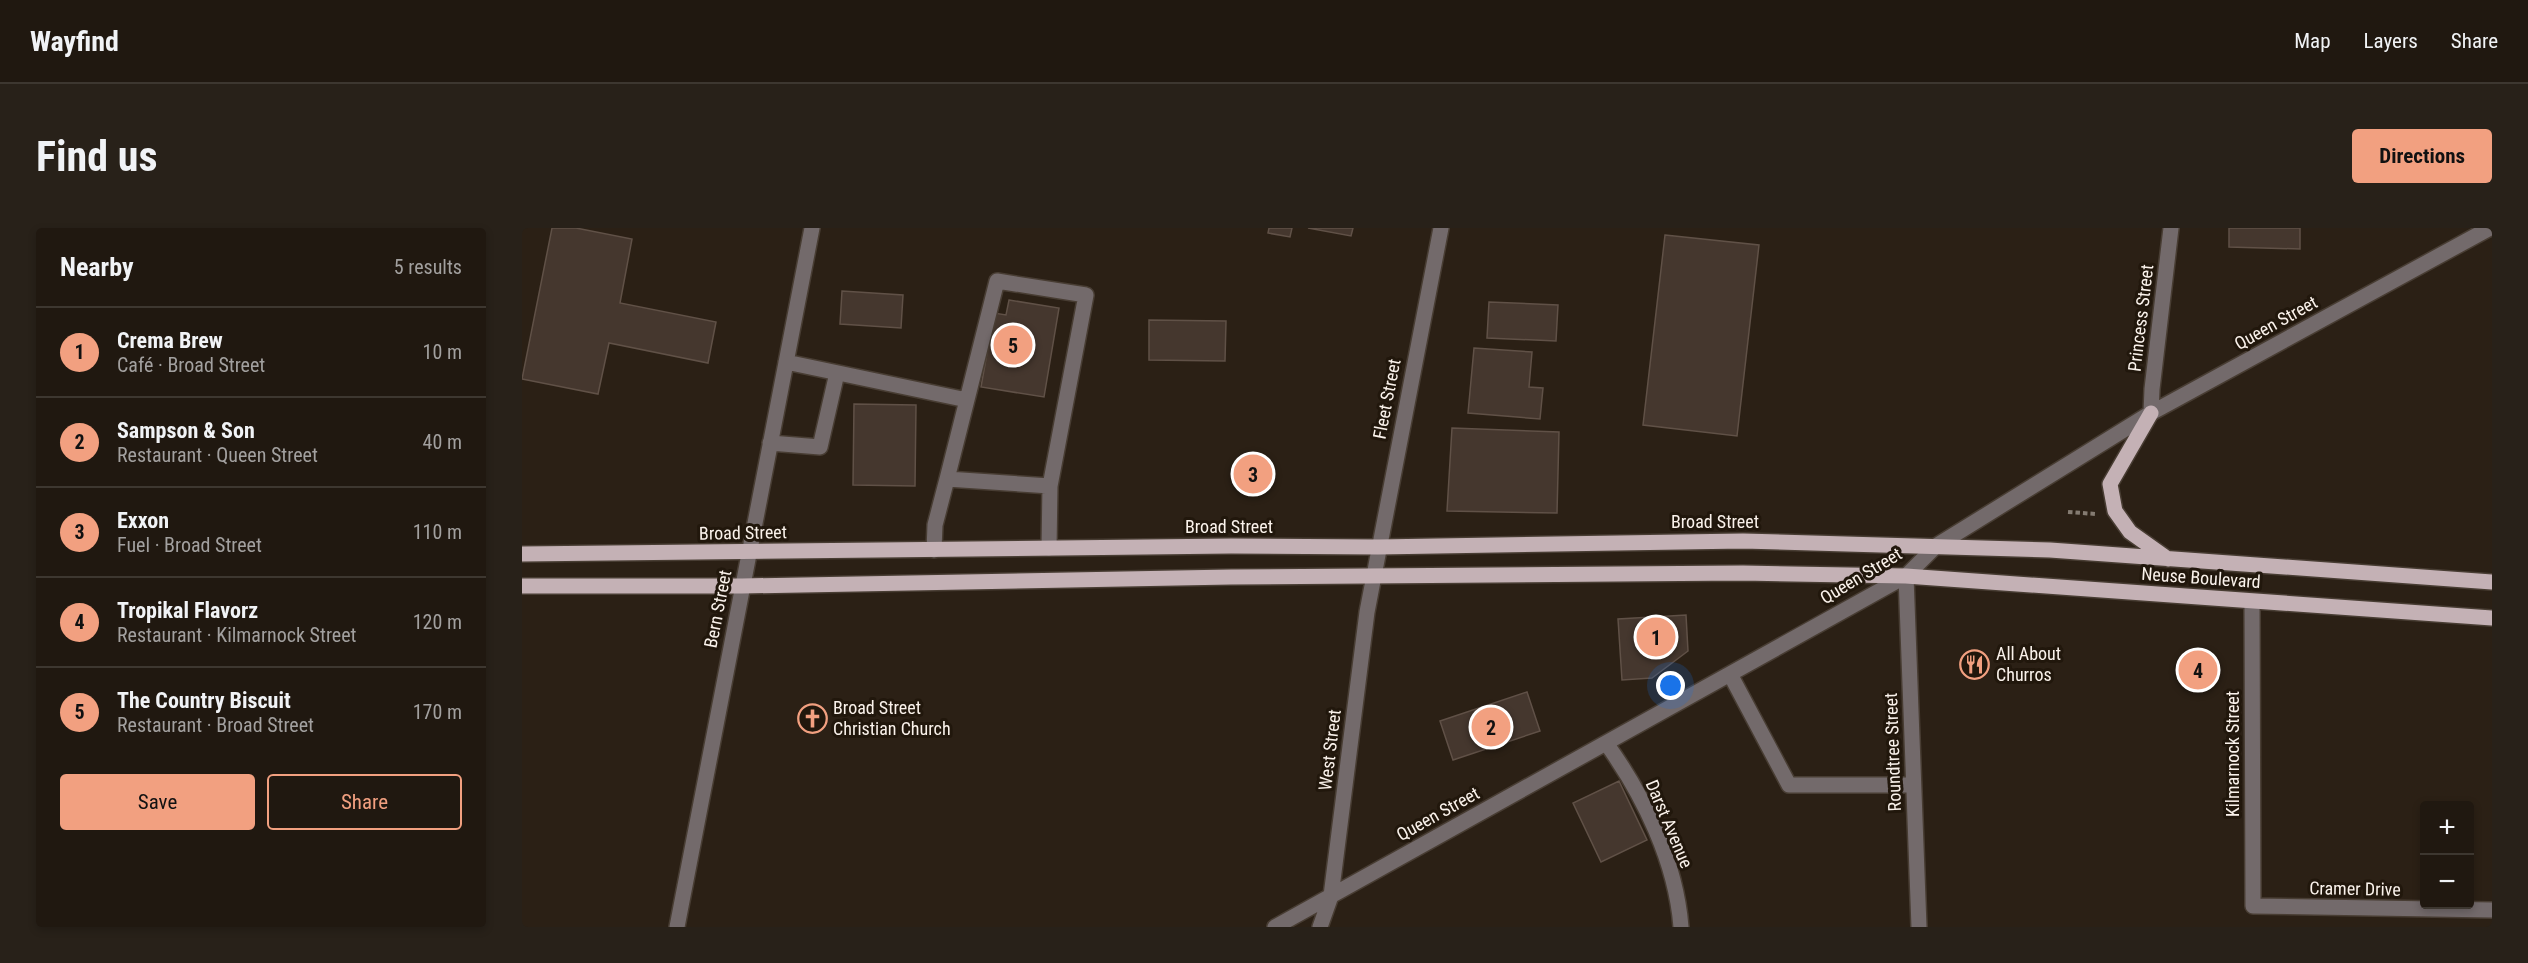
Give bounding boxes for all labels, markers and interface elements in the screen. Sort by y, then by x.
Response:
text: Wayfind [30,25,119,58]
text: Map [2294,29,2331,53]
text: Layers [2364,29,2418,53]
text: Share [2451,29,2498,53]
button: Directions [2352,129,2492,183]
text: Find us [36,132,157,181]
text: Nearby [60,252,134,282]
text: 5 results [394,255,462,279]
street label: Princess Street [2124,263,2157,373]
street label: Queen Street [2231,291,2321,354]
pin: 5 [994,322,1032,368]
text: Crema Brew [117,328,223,353]
text: 1 [74,340,85,364]
text: 10 m [423,340,462,364]
text: Café · Broad Street [117,353,265,377]
street label: Fleet Street [1368,357,1405,441]
text: Sampson & Son [117,418,255,443]
text: 2 [74,430,85,454]
text: 40 m [423,430,462,454]
text: Restaurant · Queen Street [117,443,318,467]
pin: 3 [1234,452,1272,496]
text: Exxon [117,508,169,533]
street label: Broad Street [1671,511,1759,532]
street label: Broad Street [1185,516,1273,537]
text: 3 [74,520,85,544]
text: 110 m [413,520,462,544]
street label: Broad Street [699,521,787,544]
text: Fuel · Broad Street [117,533,262,557]
street label: Queen Street [1816,543,1905,608]
street label: Neuse Boulevard [2141,563,2261,592]
street label: Bern Street [700,568,735,650]
text: Tropikal Flavorz [117,598,258,623]
text: 4 [74,610,85,634]
text: 120 m [413,610,462,634]
pin: 1 [1636,614,1676,660]
text: Restaurant · Kilmarnock Street [117,623,356,647]
place label: All About Churros [1996,643,2061,685]
restaurant icon: All About Churros [1959,648,1991,680]
pin: 4 [2178,648,2218,692]
your location [1656,671,1685,700]
text: The Country Biscuit [117,688,291,713]
street label: Kilmarnock Street [2222,691,2243,817]
street label: Roundtree Street [1880,692,1905,812]
place label: Broad Street Christian Church [833,697,951,739]
text: 5 [74,700,85,724]
text: 170 m [413,700,462,724]
church icon: Broad Street Christian Church [796,702,828,734]
pin: 2 [1472,704,1510,750]
street label: West Street [1314,708,1345,792]
text: Restaurant · Broad Street [117,713,314,737]
button: Save [60,774,255,830]
button: Share [267,774,462,830]
street label: Darst Avenue [1641,776,1697,871]
street label: Queen Street [1393,782,1483,845]
map controls [2420,801,2474,909]
button: + [2420,801,2474,855]
button: − [2420,855,2474,909]
street label: Cramer Drive [2309,877,2401,900]

